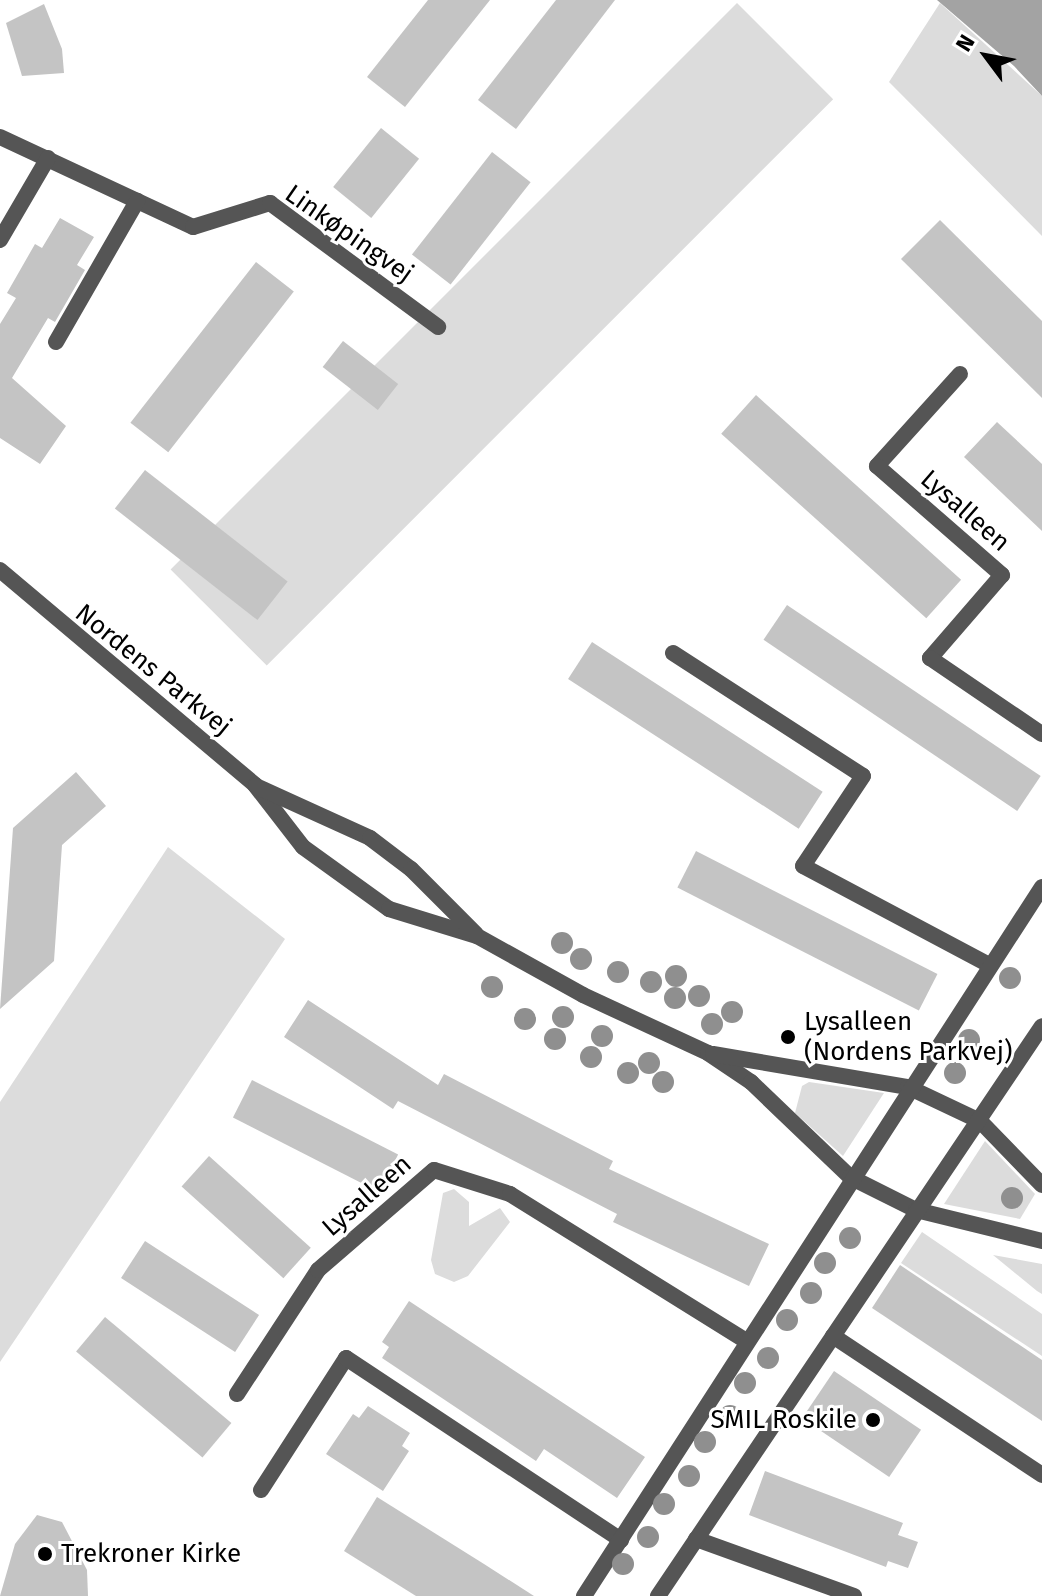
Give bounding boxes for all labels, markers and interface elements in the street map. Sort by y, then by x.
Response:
north arrow [946,16,1026,96]
text: N [950,30,981,56]
street label: Linkøpingvej [279,178,419,290]
street label: Lysalleen [914,464,1016,558]
street label: Nordens Parkvej [69,598,237,742]
place label: Lysalleen (Nordens Parkvej) [804,1006,1012,1068]
marker: Lysalleen (Nordens Parkvej) [779,1028,797,1046]
street label: Lysalleen [316,1149,418,1243]
place label: SMIL Roskile [710,1404,857,1436]
marker: SMIL Roskile [864,1411,882,1429]
place label: Trekroner Kirke [61,1538,241,1570]
marker: Trekroner Kirke [36,1545,54,1563]

